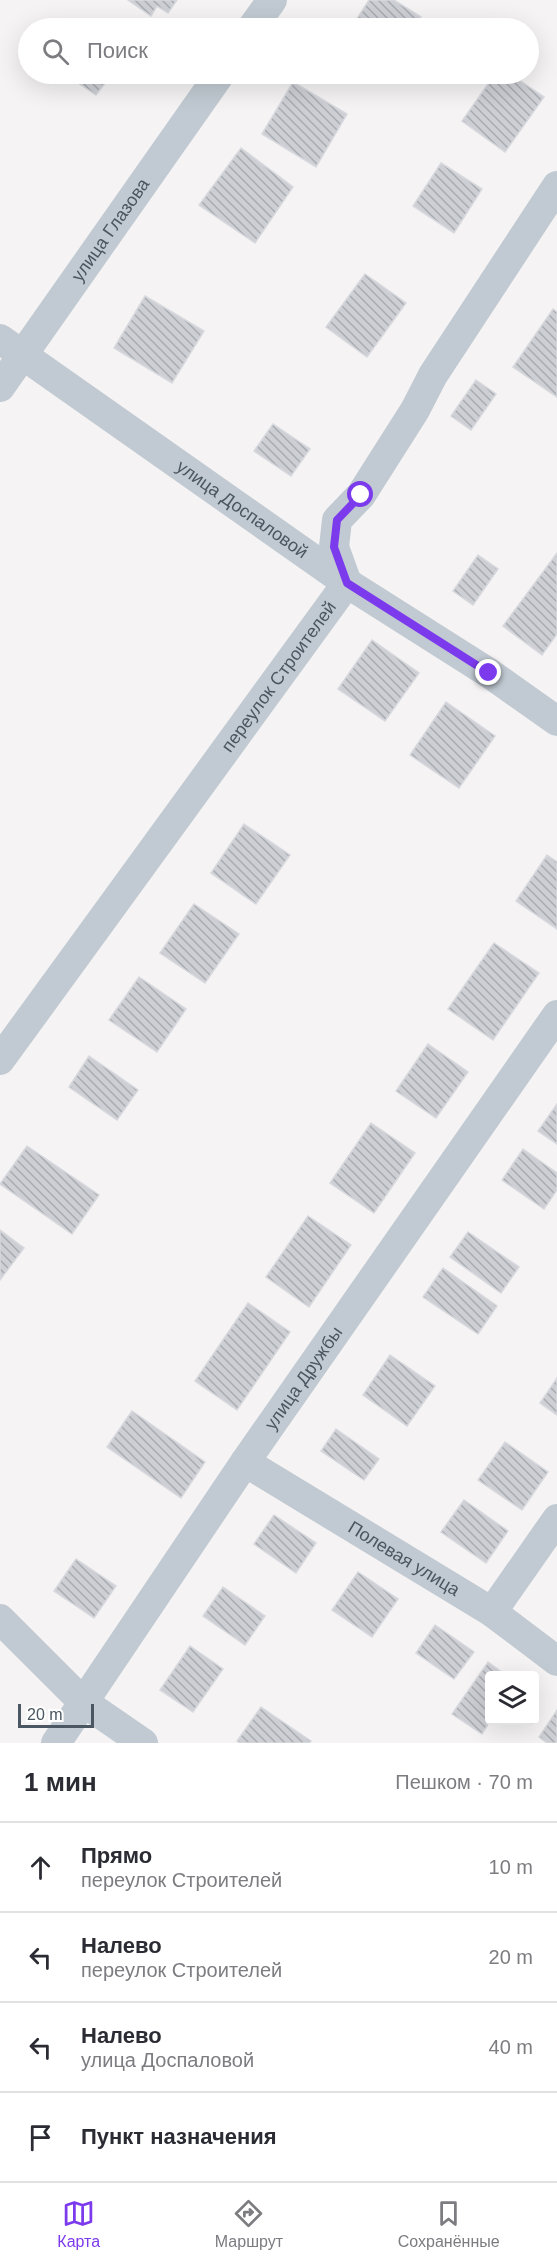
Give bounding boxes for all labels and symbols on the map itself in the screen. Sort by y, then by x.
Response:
street label: улица Глазова [67,174,154,285]
street label: улица Доспаловой [173,456,312,562]
route start [347,481,373,507]
street label: переулок Строителей [217,598,340,756]
route end [475,659,501,685]
street label: улица Дружбы [261,1323,346,1434]
street label: Полевая улица [345,1517,464,1601]
scale bar [18,1701,94,1728]

